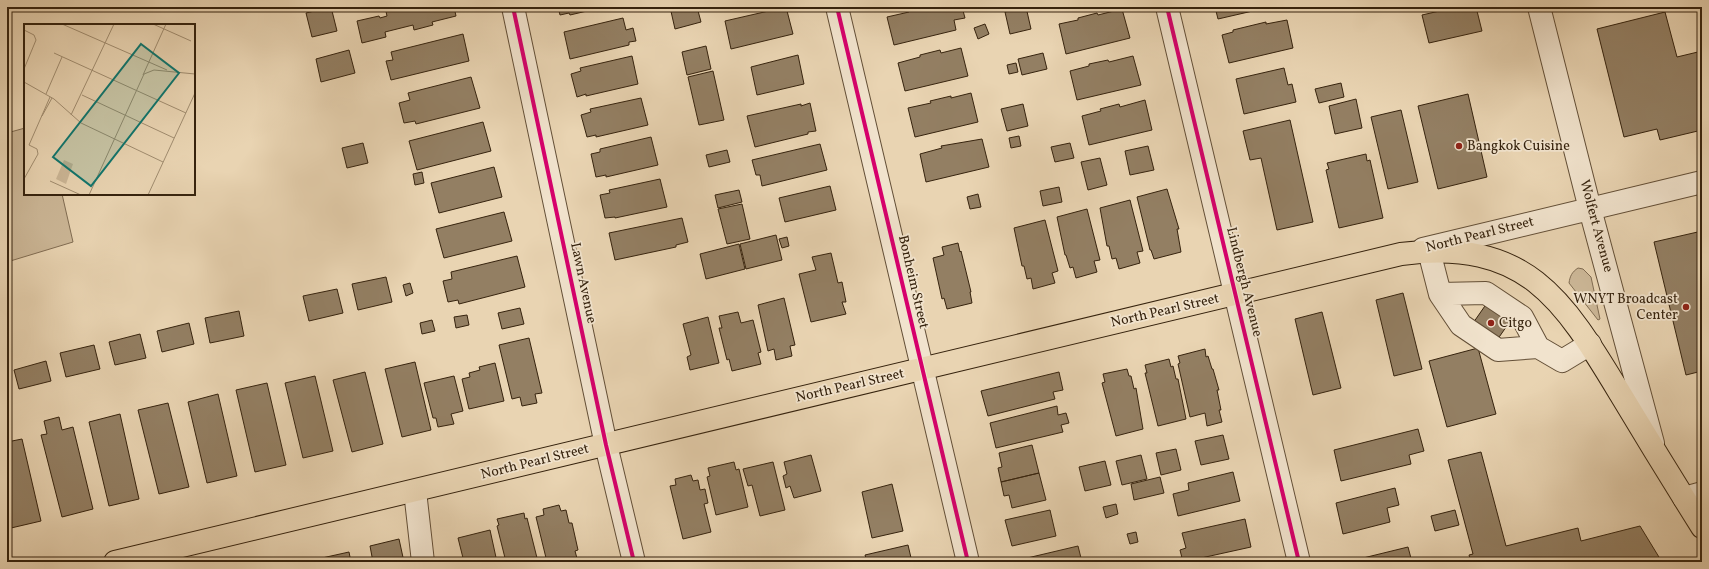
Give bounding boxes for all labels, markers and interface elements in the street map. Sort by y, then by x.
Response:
inset map [24,24,195,195]
place label: Bangkok Cuisine [1467,137,1570,156]
marker: Bangkok Cuisine [1454,141,1464,151]
street label: Wolfert Avenue [1575,178,1618,275]
street label: North Pearl Street [1424,212,1536,258]
street label: Lindbergh Avenue [1221,225,1267,339]
street label: Bonheim Street [893,233,933,331]
street label: Lawn Avenue [565,241,601,326]
street label: North Pearl Street [1109,289,1221,333]
place label: WNYT Broadcast Center [1573,290,1678,325]
marker: WNYT Broadcast Center [1681,302,1691,312]
place label: Citgo [1499,314,1532,333]
marker: Citgo [1486,318,1496,328]
street label: North Pearl Street [794,364,906,408]
street label: North Pearl Street [479,439,591,485]

